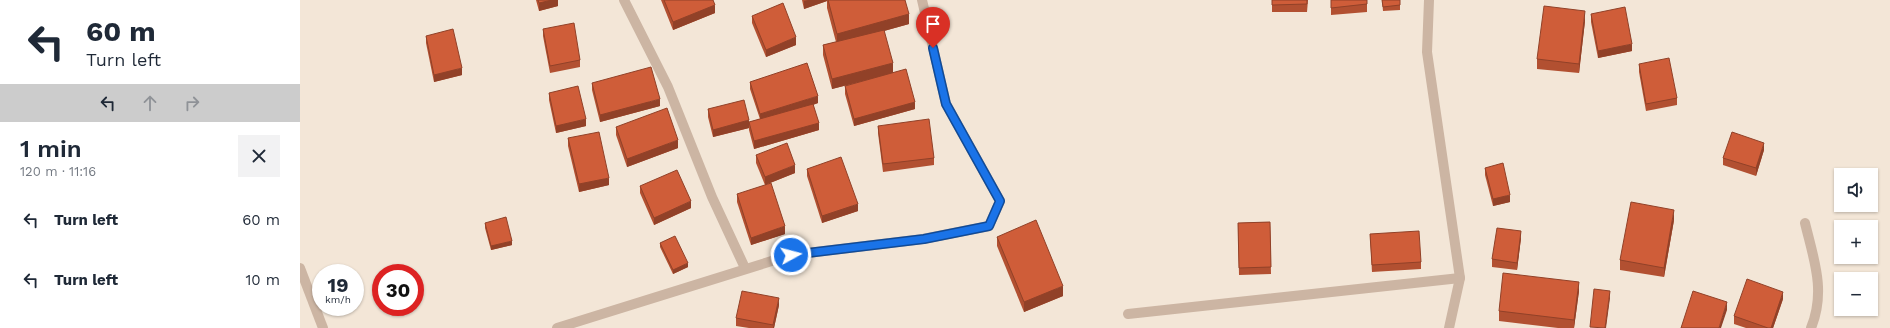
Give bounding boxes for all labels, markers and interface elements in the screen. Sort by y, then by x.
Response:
pin [916,7.0,950,48]
icon: arrive [922,13,944,35]
text: 60 m [86,15,156,48]
icon: left [20,16,72,68]
text: Turn left [86,49,161,70]
icon: left [97,92,119,114]
icon: ahead [139,92,161,114]
icon: right [181,92,203,114]
text: 1 min [20,135,82,163]
button: close [238,135,280,177]
text: 120 m · 11:16 [20,164,96,179]
map controls [1834,168,1878,316]
button: sound [1834,168,1878,212]
icon: left [20,209,42,231]
text: Turn left [54,211,118,229]
text: 60 m [242,211,280,229]
button: + [1834,220,1878,264]
position arrow [770,234,812,276]
speed limit sign: 30 [372,264,424,316]
icon: left [20,269,42,291]
text: Turn left [54,271,118,289]
text: 10 m [245,271,280,289]
button: − [1834,272,1878,316]
text: 19 [328,273,348,297]
text: km/h [325,294,351,305]

